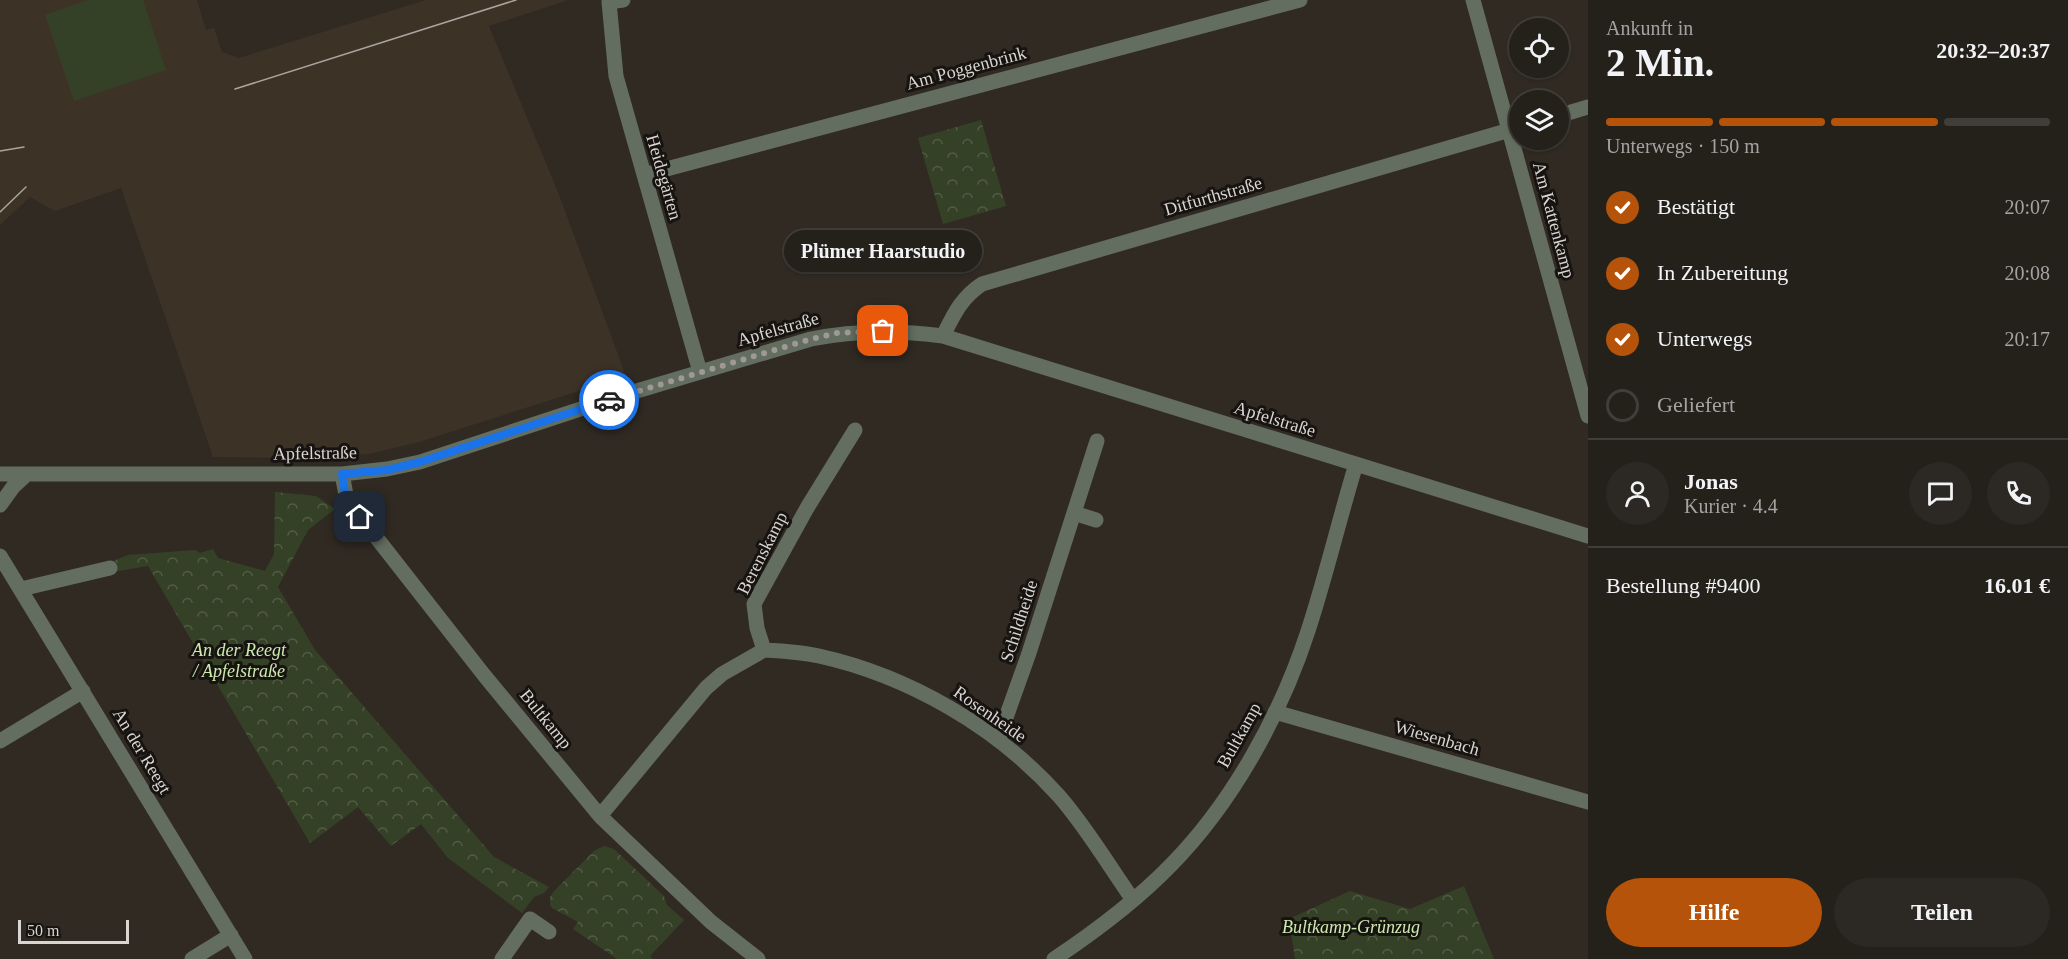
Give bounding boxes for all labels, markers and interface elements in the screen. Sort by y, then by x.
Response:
text: Ankunft in [1606,17,1693,39]
map controls [1509,18,1569,150]
button: locate [1509,18,1569,78]
text: 20:32–20:37 [1936,38,2050,63]
text: 2 Min. [1606,41,1714,84]
street label: Am Poggenbrink [904,42,1028,94]
button: layers [1509,90,1569,150]
street label: Heidegärten [642,132,686,222]
text: Unterwegs · 150 m [1606,135,1760,157]
street label: Am Kattenkamp [1529,160,1579,280]
street label: Ditfurthstraße [1162,172,1264,220]
icon: check [1606,191,1639,224]
text: Bestätigt [1657,194,1735,219]
text: 20:07 [2004,196,2050,218]
callout: Plümer Haarstudio [784,229,982,271]
text: Plümer Haarstudio [801,240,965,262]
icon: check [1606,257,1639,290]
text: In Zubereitung [1657,260,1788,285]
text: 20:08 [2004,262,2050,284]
pin [857,305,908,356]
street label: Apfelstraße [735,308,821,350]
icon: bag [866,314,899,347]
icon: check [1606,323,1639,356]
text: Unterwegs [1657,326,1752,351]
text: 20:17 [2004,328,2050,350]
courier [579,370,639,430]
icon: car [593,384,626,417]
text: Geliefert [1657,392,1735,417]
street label: Apfelstraße [1232,397,1318,441]
street label: Apfelstraße [273,442,357,464]
button: person [1606,462,1669,525]
button: chat [1909,462,1972,525]
button: phone [1987,462,2050,525]
text: Jonas [1684,469,1738,494]
pin [334,491,385,542]
text: Kurier · 4.4 [1684,495,1778,517]
icon: home [343,500,376,533]
street label: Berenskamp [733,508,791,598]
text: Bestellung #9400 [1606,573,1761,598]
text: 16.01 € [1984,573,2050,598]
street label: Schildheide [996,577,1042,665]
park label: An der Reegt / Apfelstraße [191,640,287,681]
street label: Rosenheide [950,682,1030,746]
street label: Bultkamp [516,685,576,753]
street label: Bultkamp [1213,699,1265,771]
street label: An der Reegt [109,705,175,797]
street label: Wiesenbach [1392,716,1482,760]
button: Hilfe [1606,878,1822,947]
button: Teilen [1834,878,2050,947]
scale bar [18,917,129,944]
park label: Bultkamp-Grünzug [1282,917,1420,937]
text: 50 m [27,922,59,939]

